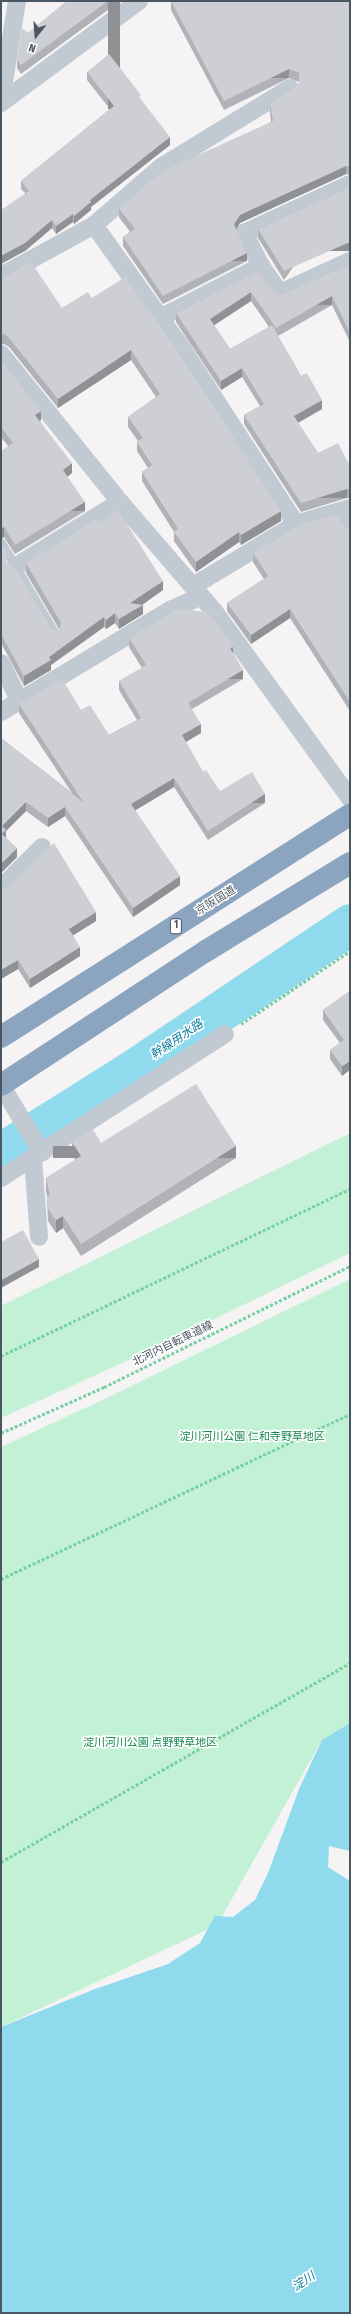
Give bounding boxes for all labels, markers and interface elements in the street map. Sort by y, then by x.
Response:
north arrow [16,16,56,56]
text: N [27,41,37,55]
street label: 京阪国道 [194,884,238,918]
road number: 1 [169,918,183,934]
water label: 幹線用水路 [148,1017,206,1063]
street label: 北河内自転車道線 [131,1319,215,1369]
park label: 淀川河川公園 仁和寺野草地区 [179,1430,325,1444]
park label: 淀川河川公園 点野野草地区 [83,1736,217,1750]
water label: 淀川 [290,2269,318,2295]

